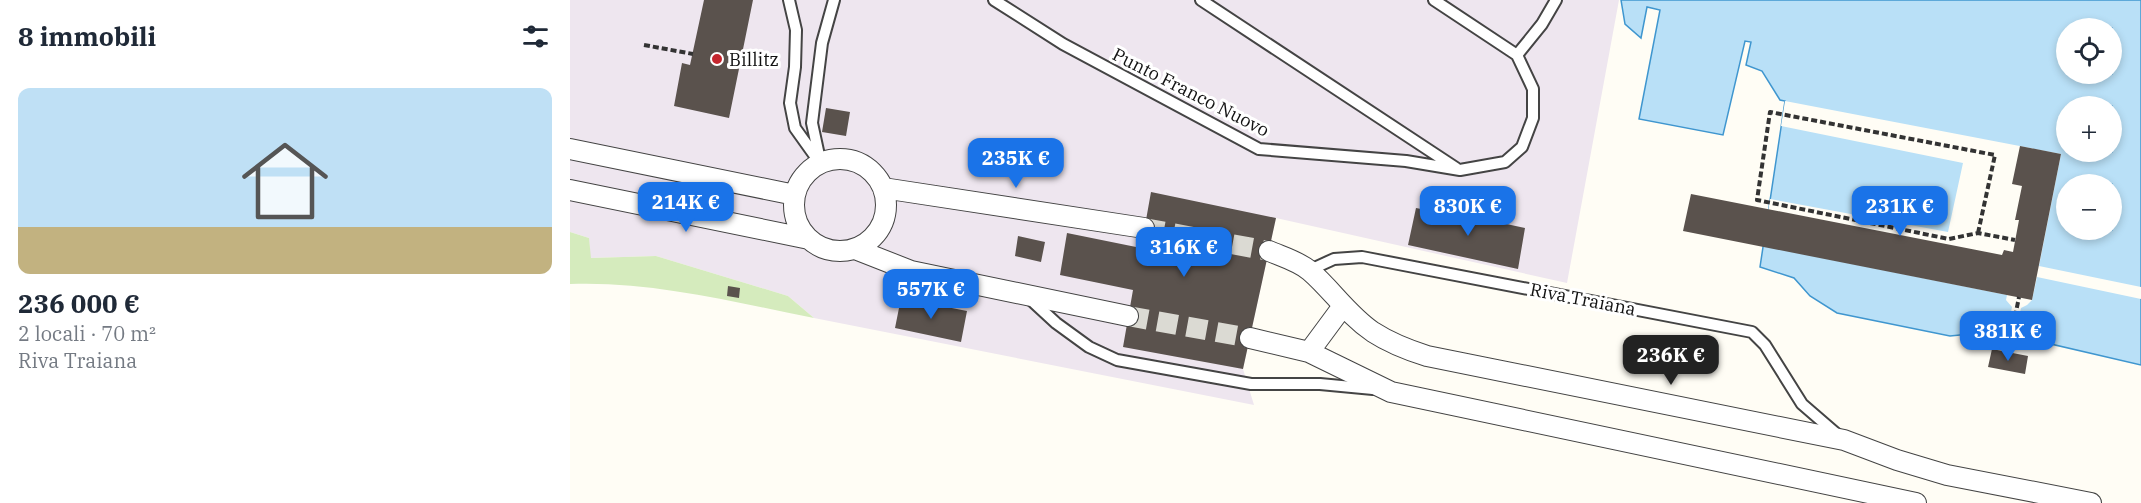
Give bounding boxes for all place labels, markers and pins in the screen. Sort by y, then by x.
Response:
place label: Billitz [729,48,779,71]
marker: Billitz [710,52,724,66]
pin: 235K € [967,138,1065,189]
pin: 214K € [637,182,735,233]
pin: 830K € [1419,186,1517,237]
pin: 231K € [1851,186,1949,237]
pin: 316K € [1135,227,1233,278]
pin: 557K € [882,269,980,320]
pin: 381K € [1959,311,2057,362]
pin: 236K € [1622,335,1720,386]

